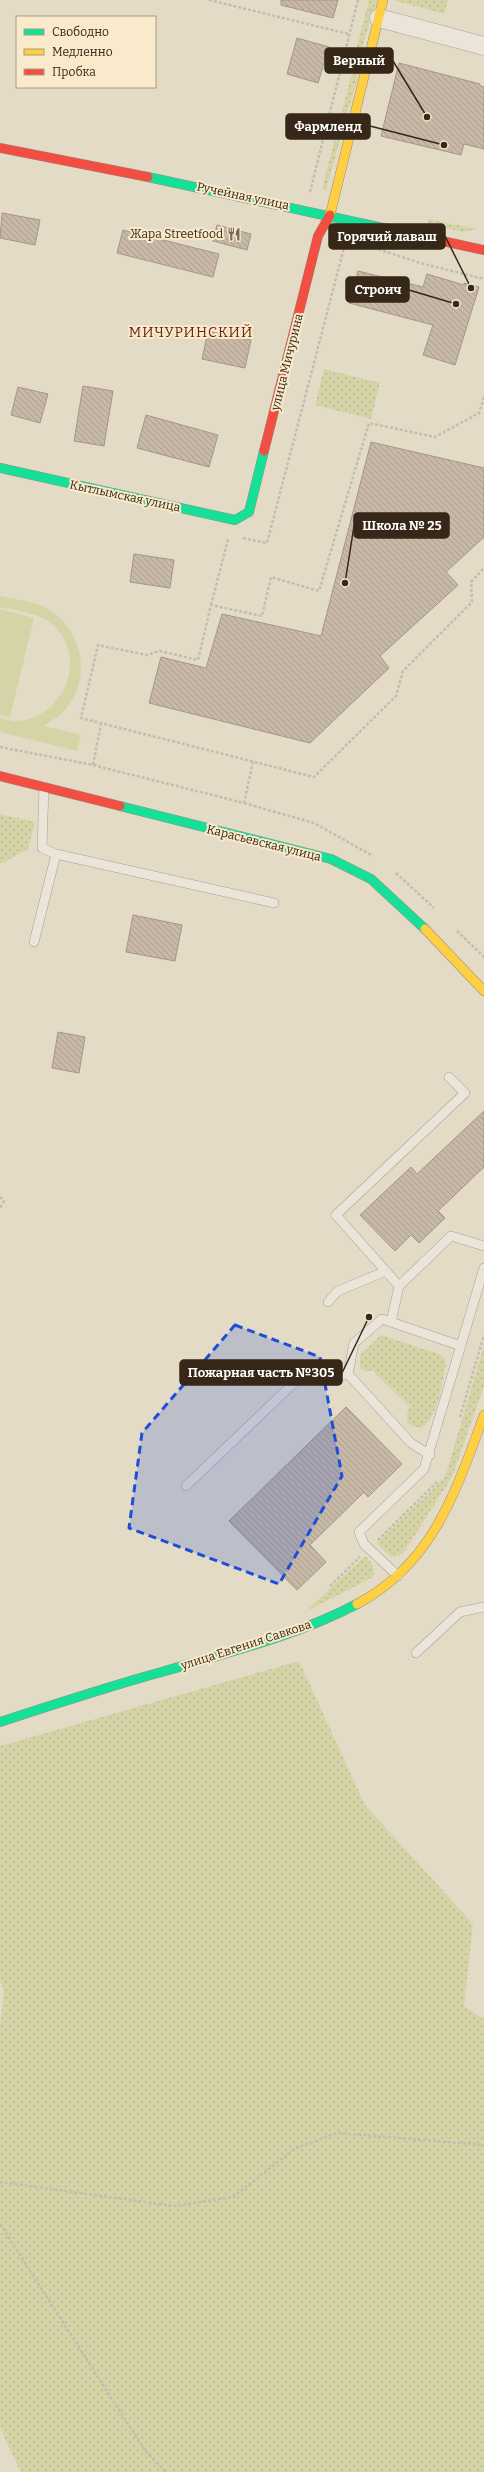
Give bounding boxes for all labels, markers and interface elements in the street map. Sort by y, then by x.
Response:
legend [16,16,156,88]
text: Свободно [52,25,109,39]
text: Медленно [52,45,113,59]
callout: Верный [325,48,393,73]
text: Верный [333,53,385,68]
text: Пробка [52,65,96,79]
callout: Фармленд [286,114,370,139]
text: Фармленд [294,119,362,134]
street label: Ручейная улица [196,179,291,213]
callout: Горячий лаваш [329,224,445,249]
restaurant icon: Жара Streetfood [226,226,242,242]
place label: Жара Streetfood [130,227,223,241]
text: Горячий лаваш [337,229,437,244]
callout: Строич [346,277,409,302]
text: Строич [354,282,402,297]
street label: улица Мичурина [268,312,306,413]
district label: МИЧУРИНСКИЙ [129,323,253,341]
street label: Кытлымская улица [68,477,182,515]
callout: Школа № 25 [354,513,449,538]
text: Школа № 25 [362,518,442,533]
street label: Карасьевская улица [205,822,323,864]
callout: Пожарная часть №305 [180,1360,342,1385]
text: Пожарная часть №305 [188,1365,334,1380]
street label: улица Евгения Савкова [178,1617,313,1673]

